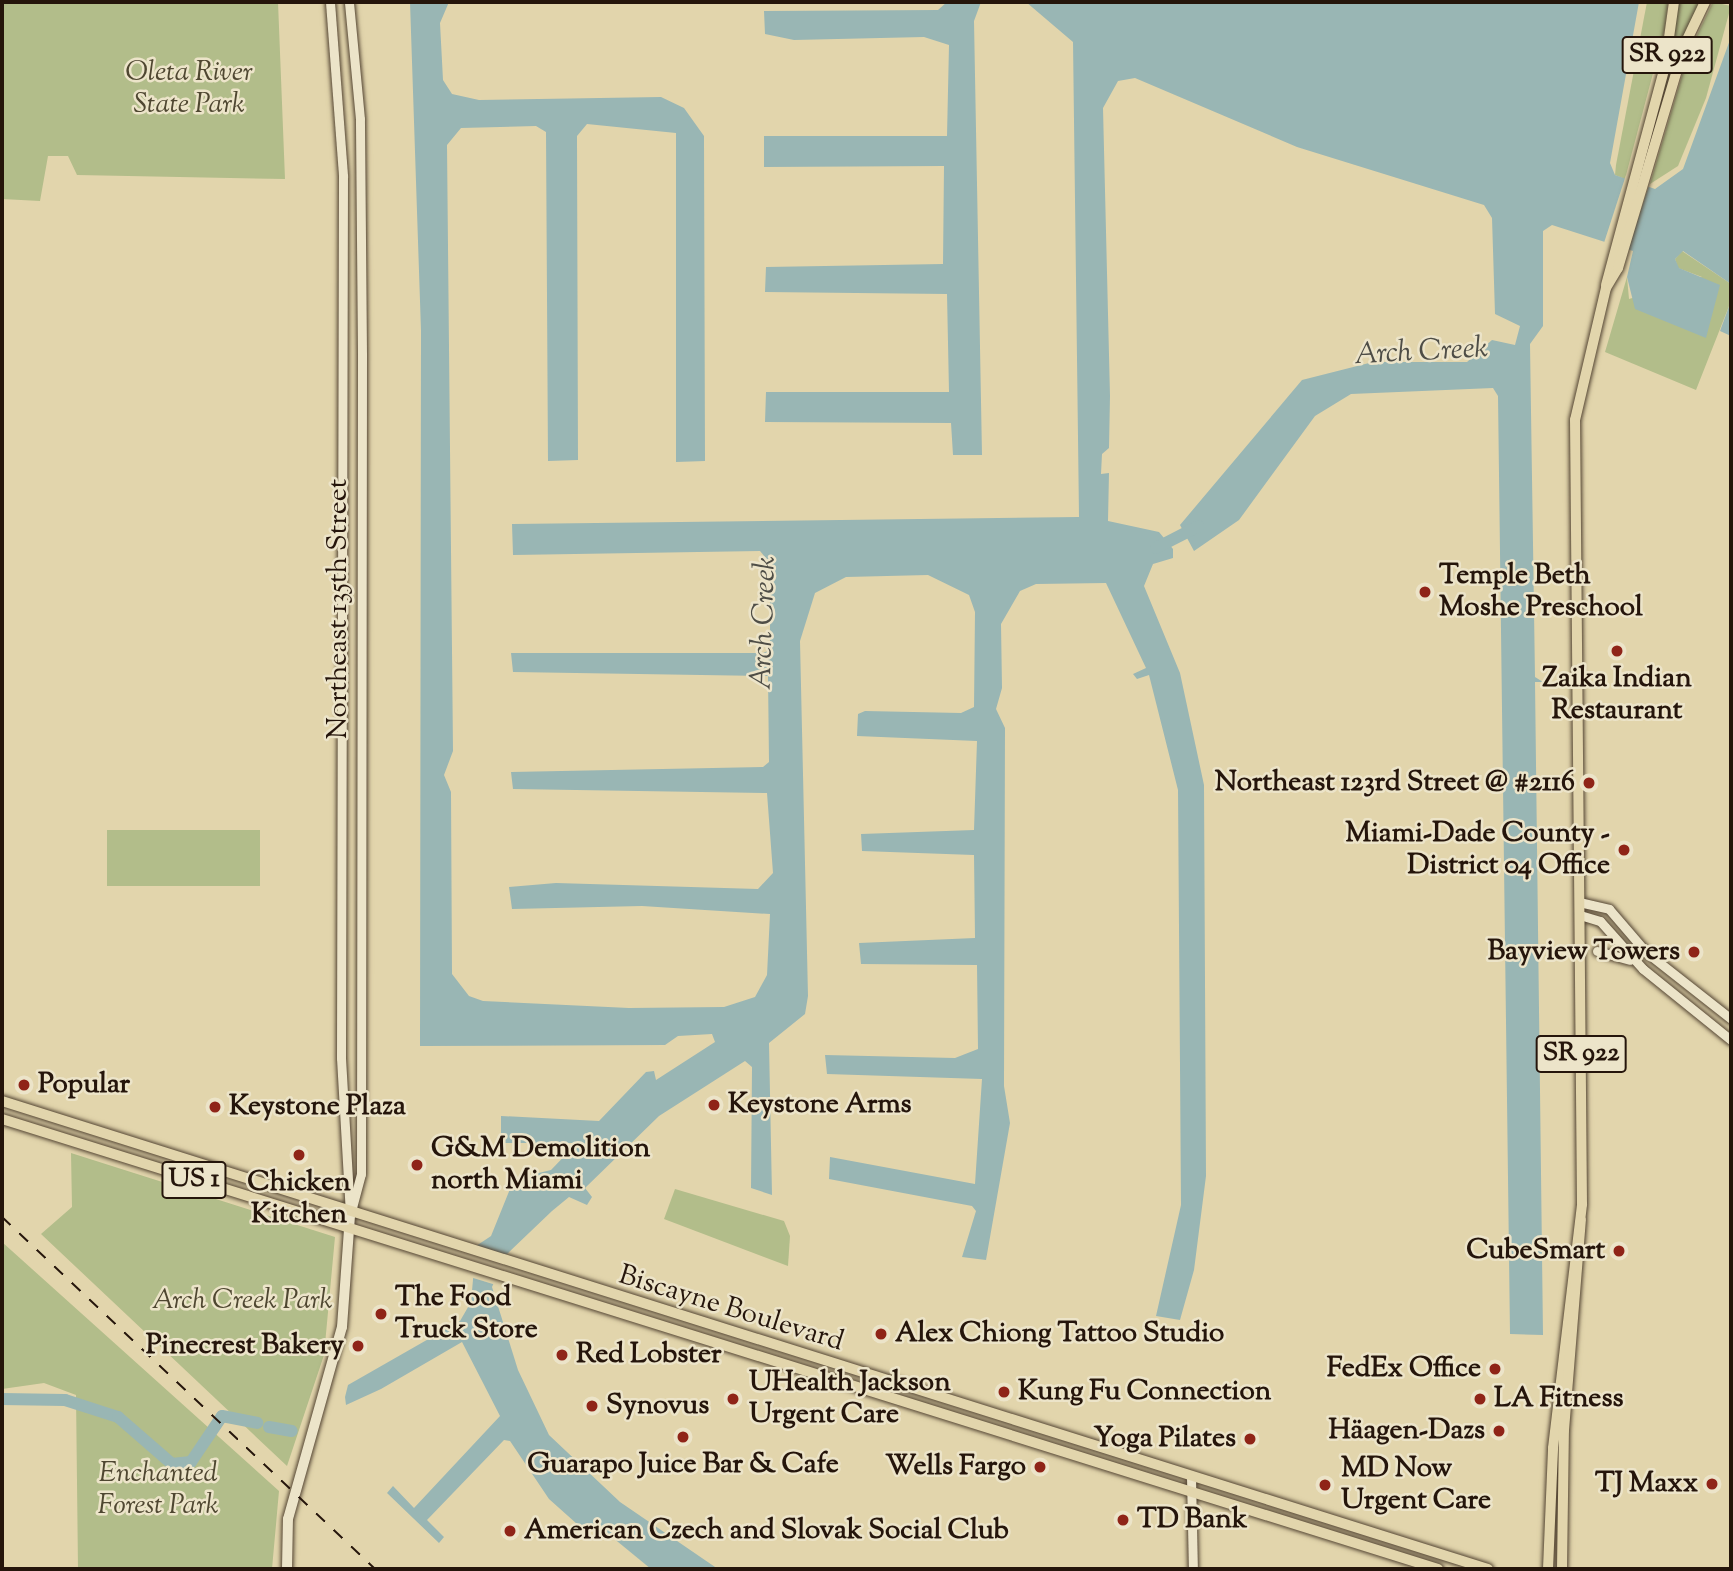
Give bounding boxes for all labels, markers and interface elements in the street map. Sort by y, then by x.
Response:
road number: SR 922 [1622,32,1712,78]
park label: Oleta River State Park [125,56,253,122]
water label: Arch Creek [1353,332,1489,374]
street label: Northeast 135th Street [322,479,356,739]
water label: Arch Creek [745,555,785,691]
place label: Temple Beth Moshe Preschool [1439,559,1643,625]
marker: Temple Beth Moshe Preschool [1417,584,1433,600]
marker: Zaika Indian Restaurant [1609,643,1625,659]
place label: Zaika Indian Restaurant [1542,662,1692,728]
place label: Northeast 123rd Street @ #2116 [1215,766,1575,800]
marker: Northeast 123rd Street @ #2116 [1581,775,1597,791]
place label: Miami-Dade County - District 04 Office [1345,817,1610,883]
marker: Miami-Dade County - District 04 Office [1616,842,1632,858]
place label: Bayview Towers [1488,935,1680,969]
marker: Bayview Towers [1686,944,1702,960]
road number: SR 922 [1536,1032,1626,1077]
place label: Popular [38,1068,130,1102]
marker: Popular [16,1077,32,1093]
place label: Keystone Arms [728,1088,912,1122]
place label: Keystone Plaza [229,1090,406,1124]
marker: Keystone Arms [706,1097,722,1113]
marker: Keystone Plaza [207,1099,223,1115]
place label: G&M Demolition north Miami [431,1132,650,1198]
marker: Chicken Kitchen [291,1147,307,1163]
marker: G&M Demolition north Miami [409,1157,425,1173]
road number: US 1 [161,1158,227,1203]
place label: Chicken Kitchen [247,1166,351,1232]
place label: CubeSmart [1466,1234,1605,1268]
marker: CubeSmart [1611,1243,1627,1259]
street label: Biscayne Boulevard [614,1259,848,1359]
place label: The Food Truck Store [395,1281,538,1347]
park label: Arch Creek Park [152,1284,332,1318]
marker: The Food Truck Store [373,1306,389,1322]
place label: Alex Chiong Tattoo Studio [895,1317,1224,1351]
marker: Alex Chiong Tattoo Studio [873,1326,889,1342]
place label: Pinecrest Bakery [146,1329,344,1363]
marker: Pinecrest Bakery [350,1338,366,1354]
place label: Red Lobster [576,1338,721,1372]
marker: Red Lobster [554,1347,570,1363]
place label: FedEx Office [1327,1352,1481,1386]
marker: FedEx Office [1487,1361,1503,1377]
place label: UHealth Jackson Urgent Care [749,1366,951,1432]
place label: Kung Fu Connection [1018,1375,1271,1409]
place label: LA Fitness [1494,1382,1623,1416]
marker: Kung Fu Connection [996,1384,1012,1400]
place label: Synovus [606,1389,709,1423]
marker: UHealth Jackson Urgent Care [723,1389,743,1409]
marker: LA Fitness [1472,1391,1488,1407]
marker: Synovus [584,1398,600,1414]
place label: Häagen-Dazs [1328,1414,1485,1448]
place label: Yoga Pilates [1094,1422,1236,1456]
marker: Häagen-Dazs [1491,1423,1507,1439]
marker: Guarapo Juice Bar & Cafe [675,1429,691,1445]
marker: Yoga Pilates [1242,1431,1258,1447]
place label: Guarapo Juice Bar & Cafe [527,1448,839,1482]
place label: Wells Fargo [885,1450,1026,1484]
place label: MD Now Urgent Care [1341,1452,1491,1518]
park label: Enchanted Forest Park [98,1457,218,1523]
marker: Wells Fargo [1032,1459,1048,1475]
place label: TJ Maxx [1595,1467,1698,1501]
marker: MD Now Urgent Care [1315,1475,1335,1495]
marker: TJ Maxx [1704,1476,1720,1492]
place label: TD Bank [1137,1503,1247,1537]
marker: TD Bank [1115,1512,1131,1528]
place label: American Czech and Slovak Social Club [524,1514,1009,1548]
marker: American Czech and Slovak Social Club [502,1523,518,1539]

